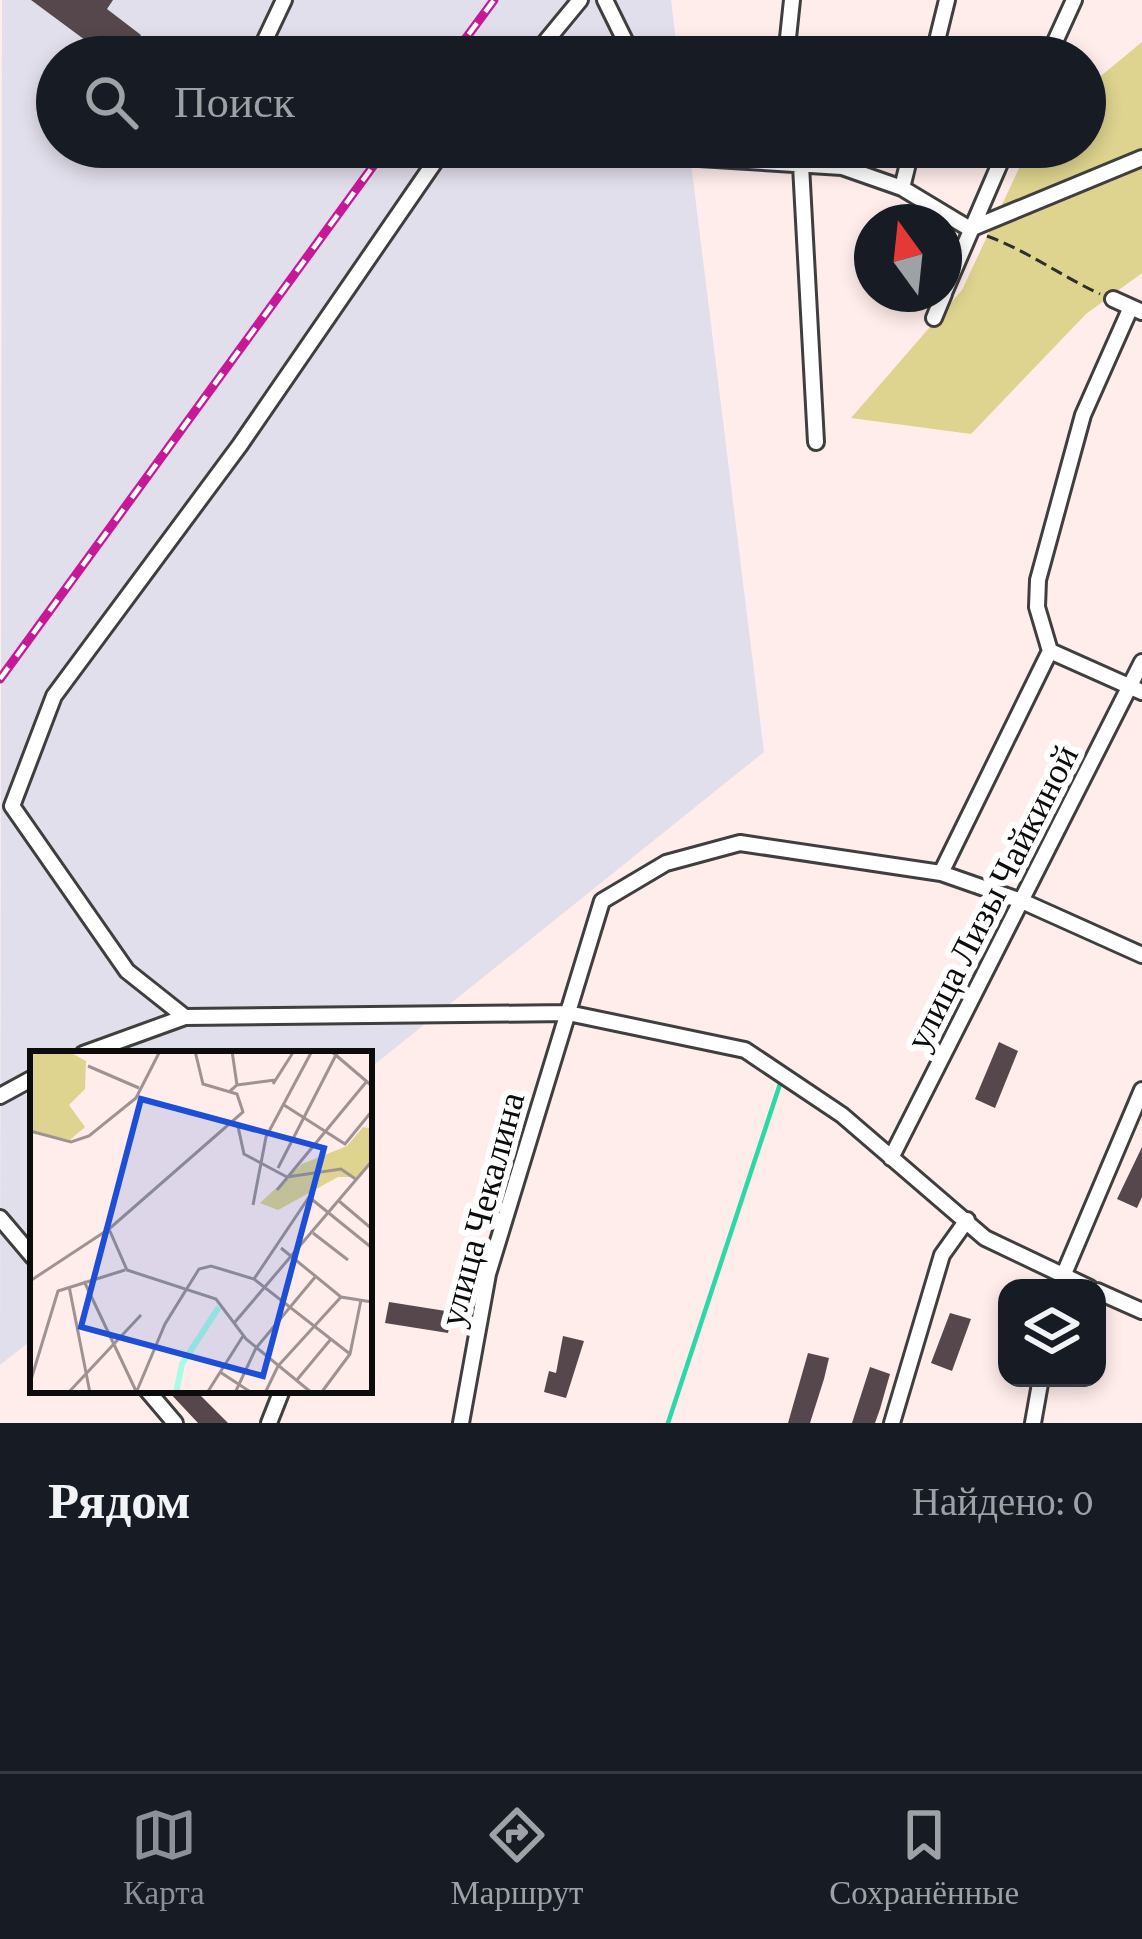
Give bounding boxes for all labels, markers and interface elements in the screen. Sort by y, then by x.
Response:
search box [36,36,1106,168]
icon: search [78,69,144,135]
text: Поиск [174,77,295,127]
north arrow [854,204,962,312]
street label: улица Лизы Чайкиной [898,738,1086,1056]
inset map [30,1051,372,1393]
street label: улица Чекалина [431,1088,532,1331]
map controls [998,1279,1106,1387]
button: layers [998,1279,1106,1387]
text: Рядом [48,1472,191,1529]
text: Найдено: 0 [912,1480,1094,1523]
tab: Карта [123,1802,205,1912]
tab: Маршрут [451,1802,583,1912]
tab: Сохранённые [829,1802,1019,1912]

